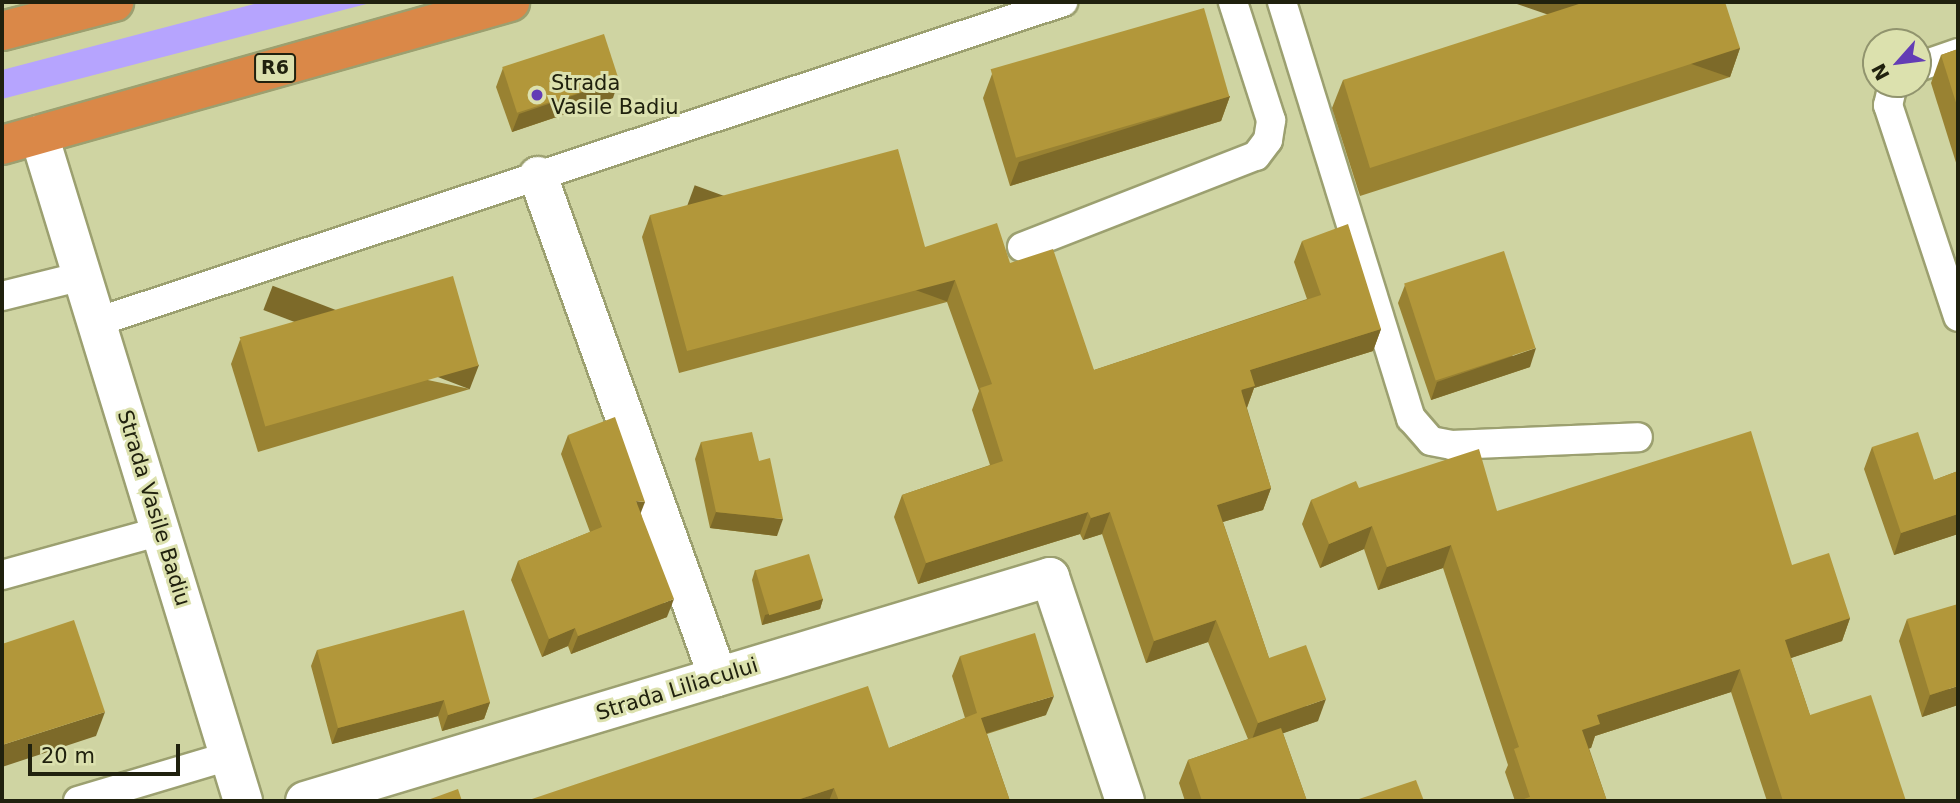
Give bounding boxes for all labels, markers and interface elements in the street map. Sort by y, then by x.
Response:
north arrow [1862,28,1932,98]
road number: R6 [254,52,296,83]
text: N [1867,60,1894,84]
place label: Strada Vasile Badiu [551,70,679,120]
marker: Strada Vasile Badiu [529,87,545,103]
street label: Strada Vasile Badiu [112,407,196,609]
street label: Strada Liliacului [593,652,761,726]
scale bar [32,730,184,774]
text: 20 m [41,744,95,768]

